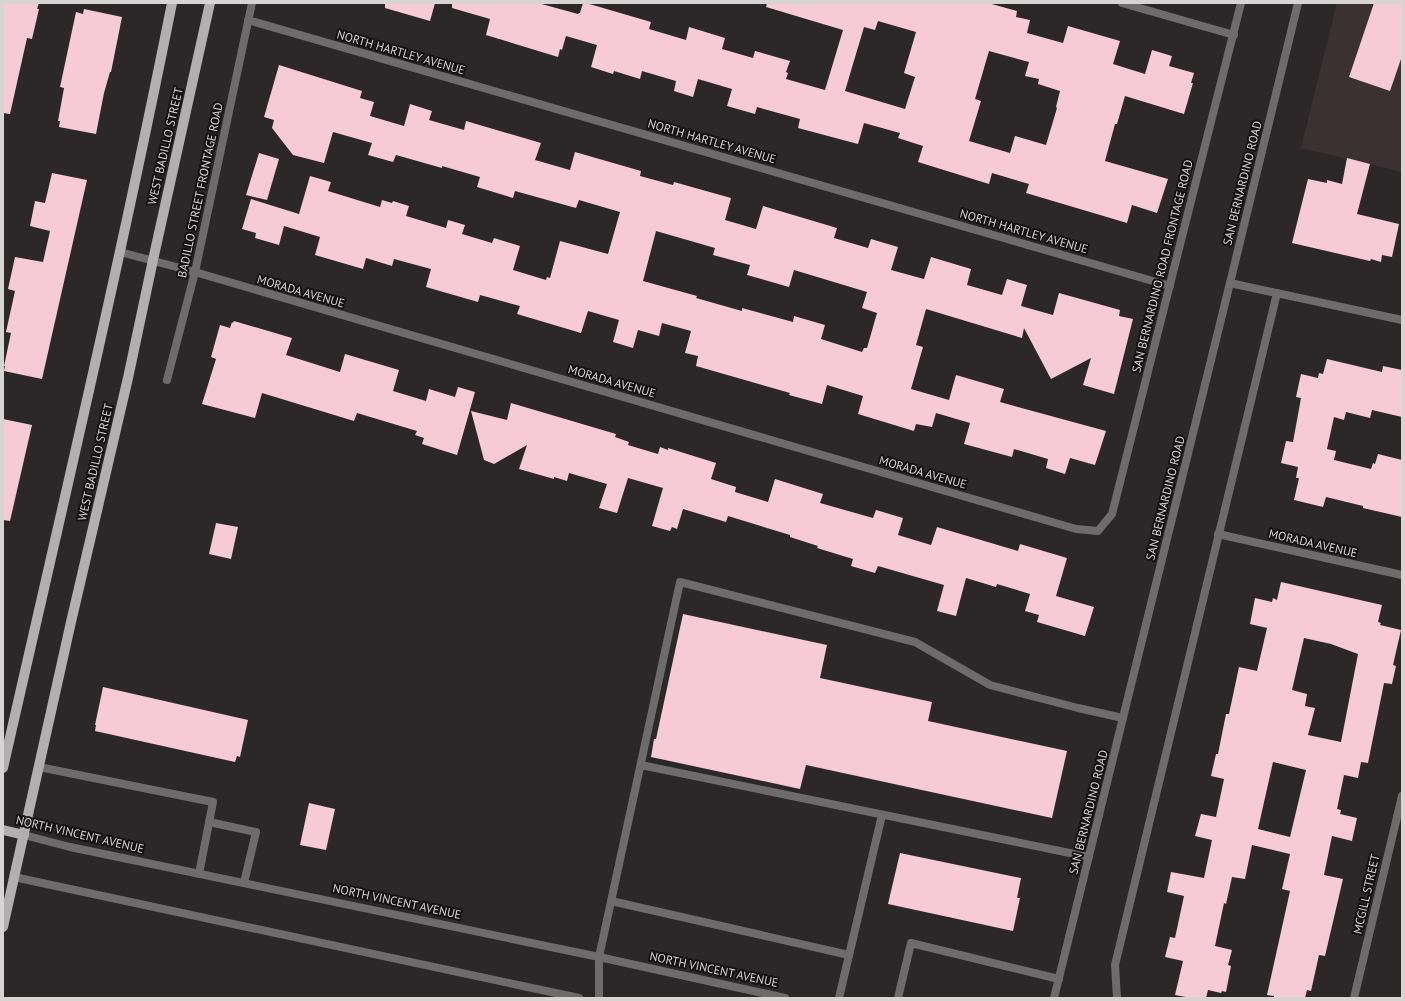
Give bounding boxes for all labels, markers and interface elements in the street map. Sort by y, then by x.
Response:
street label: NORTH HARTLEY AVENUE [335,27,467,77]
street label: WEST BADILLO STREET [144,85,186,206]
street label: BADILLO STREET FRONTAGE ROAD [174,101,226,279]
street label: NORTH HARTLEY AVENUE [646,116,778,166]
street label: SAN BERNARDINO ROAD [1219,119,1265,247]
street label: SAN BERNARDINO ROAD FRONTAGE ROAD [1128,158,1196,374]
street label: NORTH HARTLEY AVENUE [958,206,1090,256]
street label: MORADA AVENUE [255,271,347,311]
street label: MORADA AVENUE [566,361,658,401]
street label: WEST BADILLO STREET [74,401,116,522]
street label: SAN BERNARDINO ROAD [1142,434,1188,562]
street label: MORADA AVENUE [877,452,969,492]
street label: MORADA AVENUE [1267,526,1359,560]
street label: SAN BERNARDINO ROAD [1065,748,1111,876]
street label: NORTH VINCENT AVENUE [14,812,146,856]
street label: MCGILL STREET [1350,852,1383,935]
street label: NORTH VINCENT AVENUE [331,880,463,922]
street label: NORTH VINCENT AVENUE [648,948,780,990]

